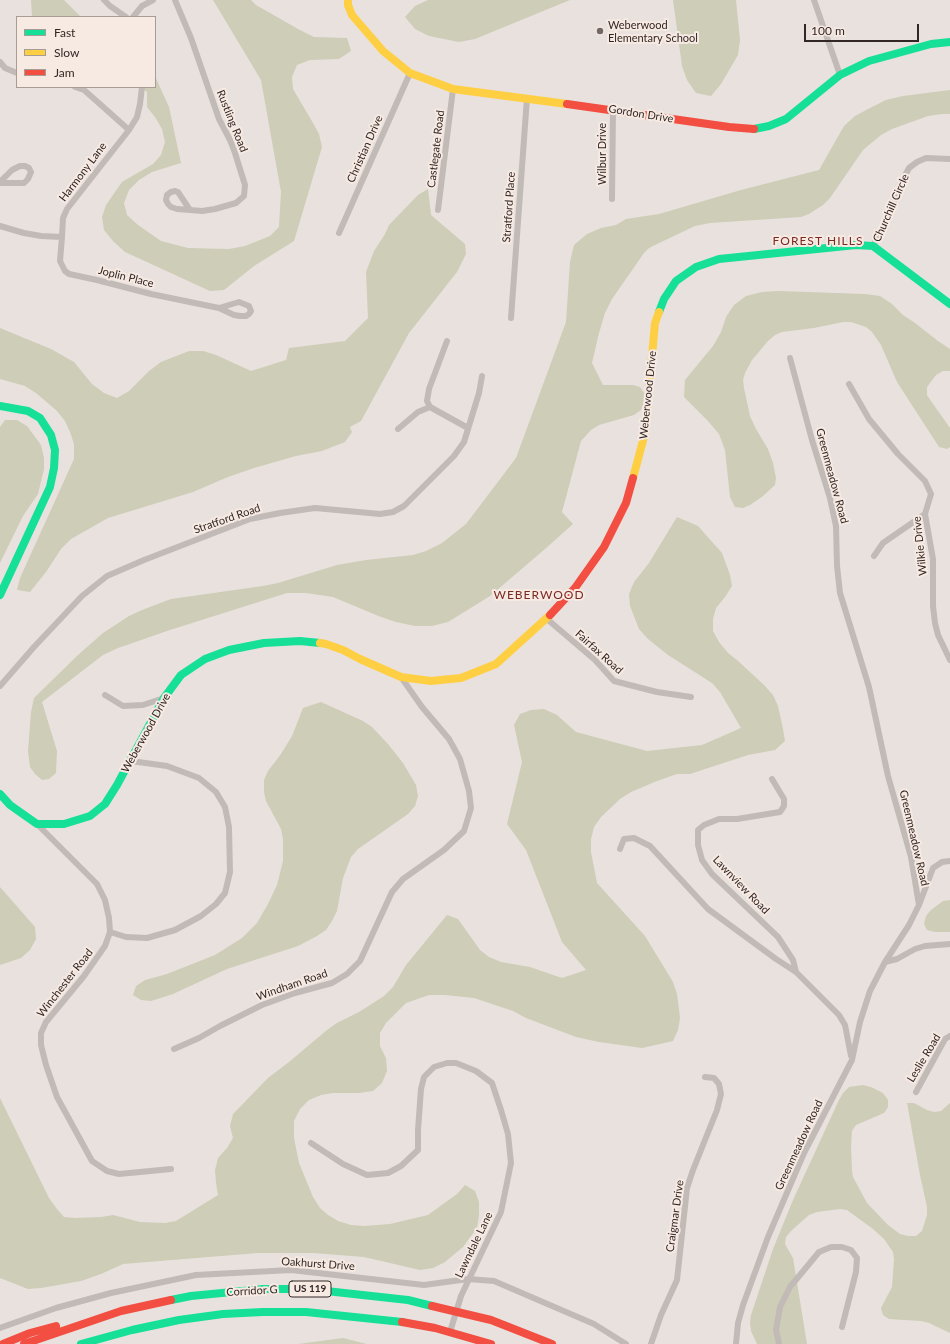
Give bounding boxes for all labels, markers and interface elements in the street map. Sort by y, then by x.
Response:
legend [16,16,156,88]
scale bar [806,16,921,42]
place label: Weberwood Elementary School [608,18,698,44]
text: 100 m [811,23,845,38]
text: Fast [54,25,75,40]
marker: Weberwood Elementary School [595,26,605,36]
text: Slow [54,45,79,60]
text: Jam [54,65,75,80]
street label: Rustling Road [214,88,250,154]
street label: Gordon Drive [608,102,674,126]
street label: Castlegate Road [425,109,447,189]
street label: Christian Drive [344,113,386,185]
street label: Wilbur Drive [595,123,609,185]
street label: Harmony Lane [57,140,109,204]
street label: Stratford Place [500,171,518,243]
street label: Churchill Circle [870,172,912,244]
district label: FOREST HILLS [773,234,863,248]
street label: Joplin Place [97,264,155,290]
street label: Weberwood Drive [637,350,659,440]
street label: Greenmeadow Road [813,427,851,525]
street label: Stratford Road [192,501,262,537]
street label: Wilkie Drive [910,516,930,576]
district label: WEBERWOOD [493,588,585,602]
street label: Fairfax Road [572,627,626,677]
street label: Weberwood Drive [119,691,173,775]
street label: Greenmeadow Road [897,789,931,887]
street label: Lawnview Road [710,853,772,917]
street label: Winchester Road [34,946,96,1020]
street label: Windham Road [255,967,329,1003]
street label: Leslie Road [904,1031,944,1085]
street label: Greenmeadow Road [772,1098,826,1192]
street label: Craigmar Drive [663,1179,687,1253]
street label: Lawndale Lane [452,1210,496,1280]
street label: Oakhurst Drive [281,1255,355,1273]
road number: US 119 [289,1281,331,1297]
street label: Corridor G [226,1283,278,1299]

